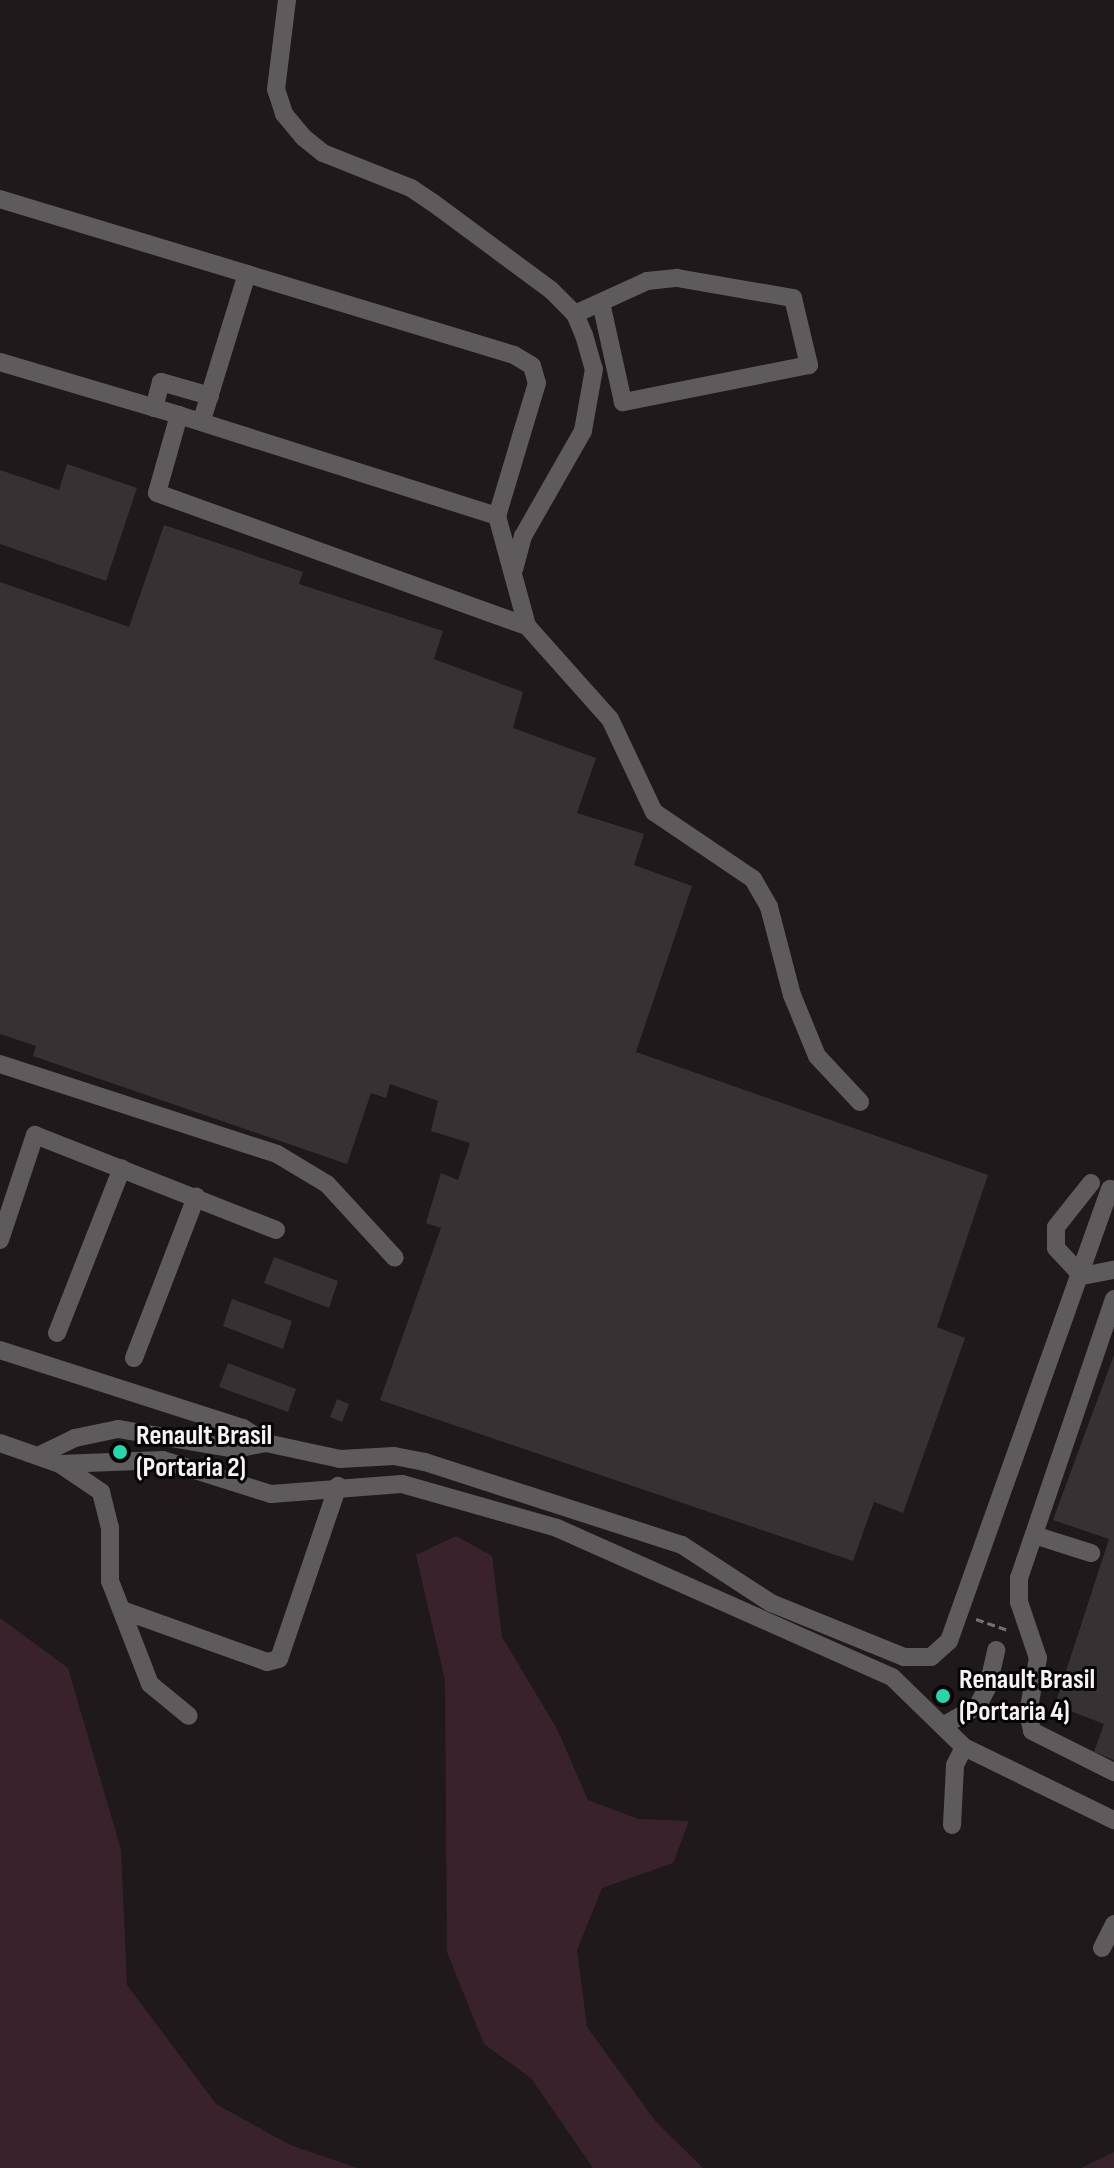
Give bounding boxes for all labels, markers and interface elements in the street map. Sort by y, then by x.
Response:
place label: Renault Brasil (Portaria 2) [136,1419,272,1485]
marker: Renault Brasil (Portaria 2) [111,1443,129,1461]
place label: Renault Brasil (Portaria 4) [959,1663,1095,1729]
marker: Renault Brasil (Portaria 4) [934,1687,952,1705]

